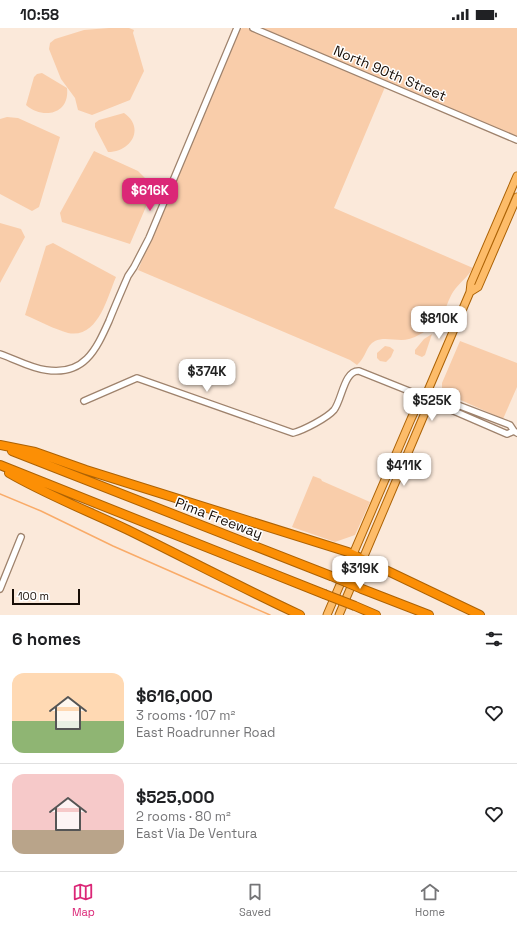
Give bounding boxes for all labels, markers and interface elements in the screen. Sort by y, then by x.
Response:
text: 10:58 [20,5,59,24]
street label: North 90th Street [331,41,449,105]
pin: $616K [122,178,178,212]
text: $616K [131,182,169,199]
pin: $810K [411,306,467,340]
text: $810K [420,310,458,327]
pin: $374K [179,359,235,393]
text: $374K [188,363,226,380]
pin: $525K [404,388,460,422]
text: $525K [412,392,452,409]
pin: $411K [376,453,432,487]
text: $411K [386,457,422,474]
street label: Pima Freeway [173,493,265,543]
pin: $319K [332,556,388,590]
text: $319K [341,560,379,577]
scale bar [12,587,80,606]
text: 100 m [18,589,49,603]
text: 6 homes [12,628,81,650]
icon: filters [483,628,505,650]
text: $616,000 [136,685,213,707]
icon: home [44,689,92,737]
icon: heart [483,702,505,724]
text: 3 rooms · 107 m² [136,707,235,724]
text: East Roadrunner Road [136,724,275,741]
text: $525,000 [136,786,215,808]
icon: home [44,790,92,838]
icon: heart [483,803,505,825]
text: 2 rooms · 80 m² [136,808,231,825]
text: East Via De Ventura [136,825,257,842]
tab: Map [72,881,95,919]
tab: Saved [239,881,271,919]
tab: Home [415,881,445,919]

